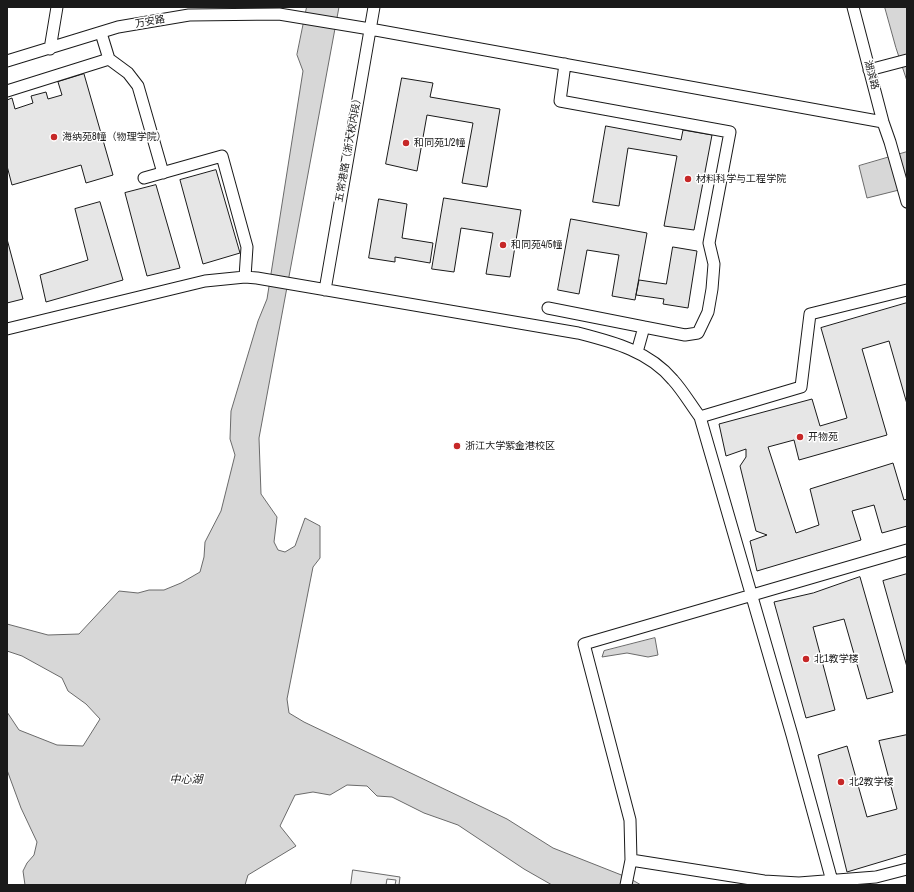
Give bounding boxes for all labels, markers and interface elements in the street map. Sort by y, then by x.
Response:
street label: 万安路 [134,13,166,31]
street label: 湖滨路 [861,59,881,91]
street label: 五常港路（浙大校内段） [334,93,364,203]
place label: 海纳苑8幢（物理学院） [62,131,167,143]
marker: 海纳苑8幢（物理学院） [49,132,59,142]
place label: 和同苑1/2幢 [414,137,465,149]
marker: 和同苑1/2幢 [401,138,411,148]
place label: 材料科学与工程学院 [696,173,786,185]
marker: 材料科学与工程学院 [683,174,693,184]
place label: 和同苑4/5幢 [511,239,562,251]
marker: 和同苑4/5幢 [498,240,508,250]
place label: 开物苑 [808,431,838,443]
marker: 开物苑 [795,432,805,442]
place label: 浙江大学紫金港校区 [465,440,555,452]
marker: 浙江大学紫金港校区 [452,441,462,451]
place label: 北1教学楼 [814,653,859,665]
marker: 北1教学楼 [801,654,811,664]
water label: 中心湖 [170,773,202,787]
place label: 北2教学楼 [849,776,894,788]
marker: 北2教学楼 [836,777,846,787]

